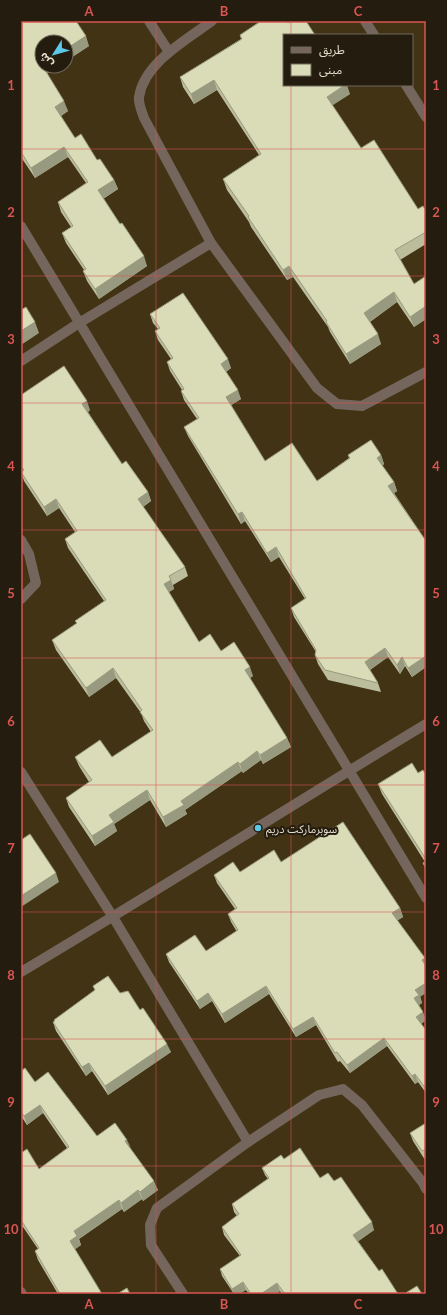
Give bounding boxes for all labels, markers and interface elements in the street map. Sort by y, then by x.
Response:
text: A [83,3,94,19]
text: B [220,3,229,19]
text: C [354,3,363,19]
north arrow [34,34,74,74]
legend [283,34,413,86]
text: طريق [319,42,345,58]
text: ش [36,50,56,70]
text: مبنى [319,62,342,77]
text: 1 [7,77,15,93]
text: 1 [432,77,440,93]
text: 2 [7,204,15,220]
text: 2 [432,204,440,220]
text: 3 [7,331,15,347]
text: 3 [432,331,440,347]
text: 4 [7,458,15,474]
text: 4 [432,458,440,474]
text: 5 [7,585,15,601]
text: 5 [432,585,440,601]
text: 6 [7,713,15,729]
text: 6 [432,713,440,729]
place label: سوبرماركت دريم [266,822,337,838]
marker: سوبرماركت دريم [253,823,263,833]
text: 7 [7,840,15,856]
text: 7 [432,840,440,856]
text: 8 [7,967,15,983]
text: 8 [432,967,440,983]
text: 9 [7,1094,15,1110]
text: 9 [432,1094,440,1110]
text: 10 [3,1221,19,1237]
text: 10 [428,1221,444,1237]
text: A [83,1296,94,1312]
text: B [220,1296,229,1312]
text: C [354,1296,363,1312]

